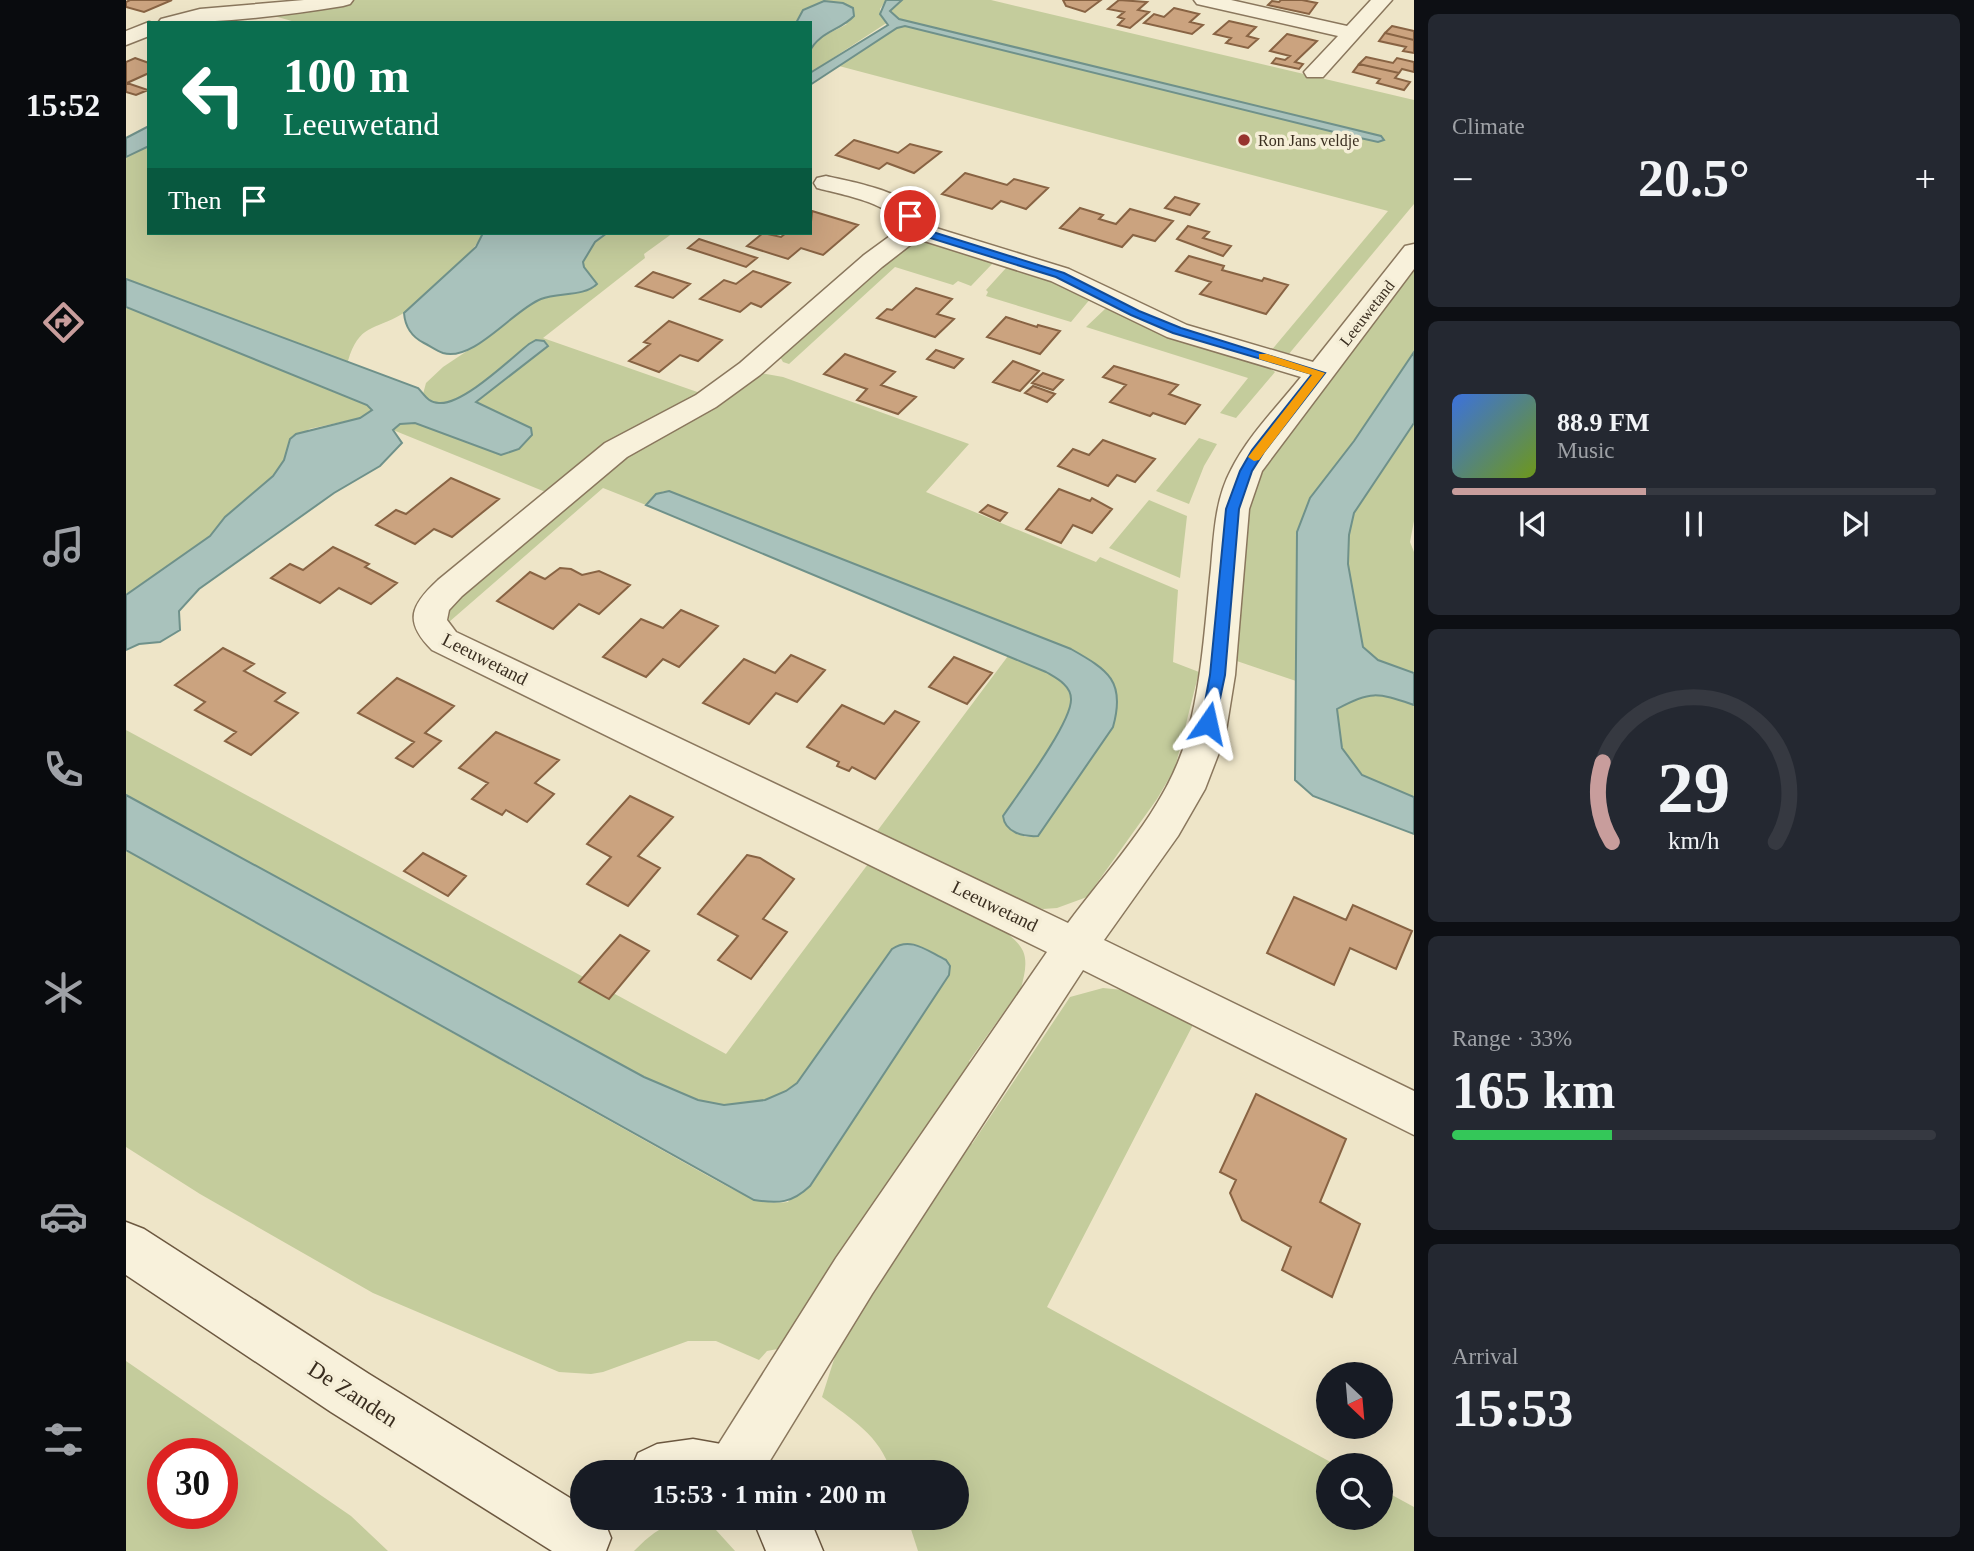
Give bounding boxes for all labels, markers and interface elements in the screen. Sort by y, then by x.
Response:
text: 100 m [283,48,410,103]
icon: left [168,49,259,140]
text: 15:52 [26,87,100,123]
text: Leeuwetand [283,106,439,142]
text: Climate [1452,114,1525,139]
marker: Ron Jans veldje [1236,132,1252,148]
place label: Ron Jans veldje [1258,132,1359,150]
text: 20.5° [1638,150,1750,207]
text: − [1452,158,1473,200]
text: + [1915,158,1936,200]
icon: arrive [235,182,273,220]
text: Then [168,186,221,215]
pin [880,186,940,246]
icon: arrive [891,197,929,235]
street label: Leeuwetand [1336,277,1398,349]
icon: directions [39,298,88,347]
text: 88.9 FM [1557,408,1649,437]
text: Music [1557,438,1615,463]
icon: previous [1514,505,1552,543]
icon: pause [1675,505,1713,543]
icon: next [1836,505,1874,543]
icon: music [39,522,88,571]
street label: Leeuwetand [439,629,532,690]
position arrow [1171,686,1245,760]
icon: phone [39,745,88,794]
text: 29 [1658,747,1730,828]
text: km/h [1668,826,1720,853]
street label: Leeuwetand [949,876,1042,936]
icon: climate [39,968,88,1017]
text: Range · 33% [1452,1026,1572,1051]
text: 165 km [1452,1062,1615,1119]
icon: car [39,1192,88,1241]
text: Arrival [1452,1344,1518,1369]
street label: De Zanden [304,1356,403,1432]
north arrow [1316,1362,1393,1438]
map controls [1316,1362,1393,1530]
text: 15:53 [1452,1380,1573,1437]
icon: filters [39,1415,88,1464]
speed limit sign: 30 [147,1438,238,1529]
button: search [1316,1453,1393,1530]
text: 15:53 · 1 min · 200 m [653,1480,887,1509]

